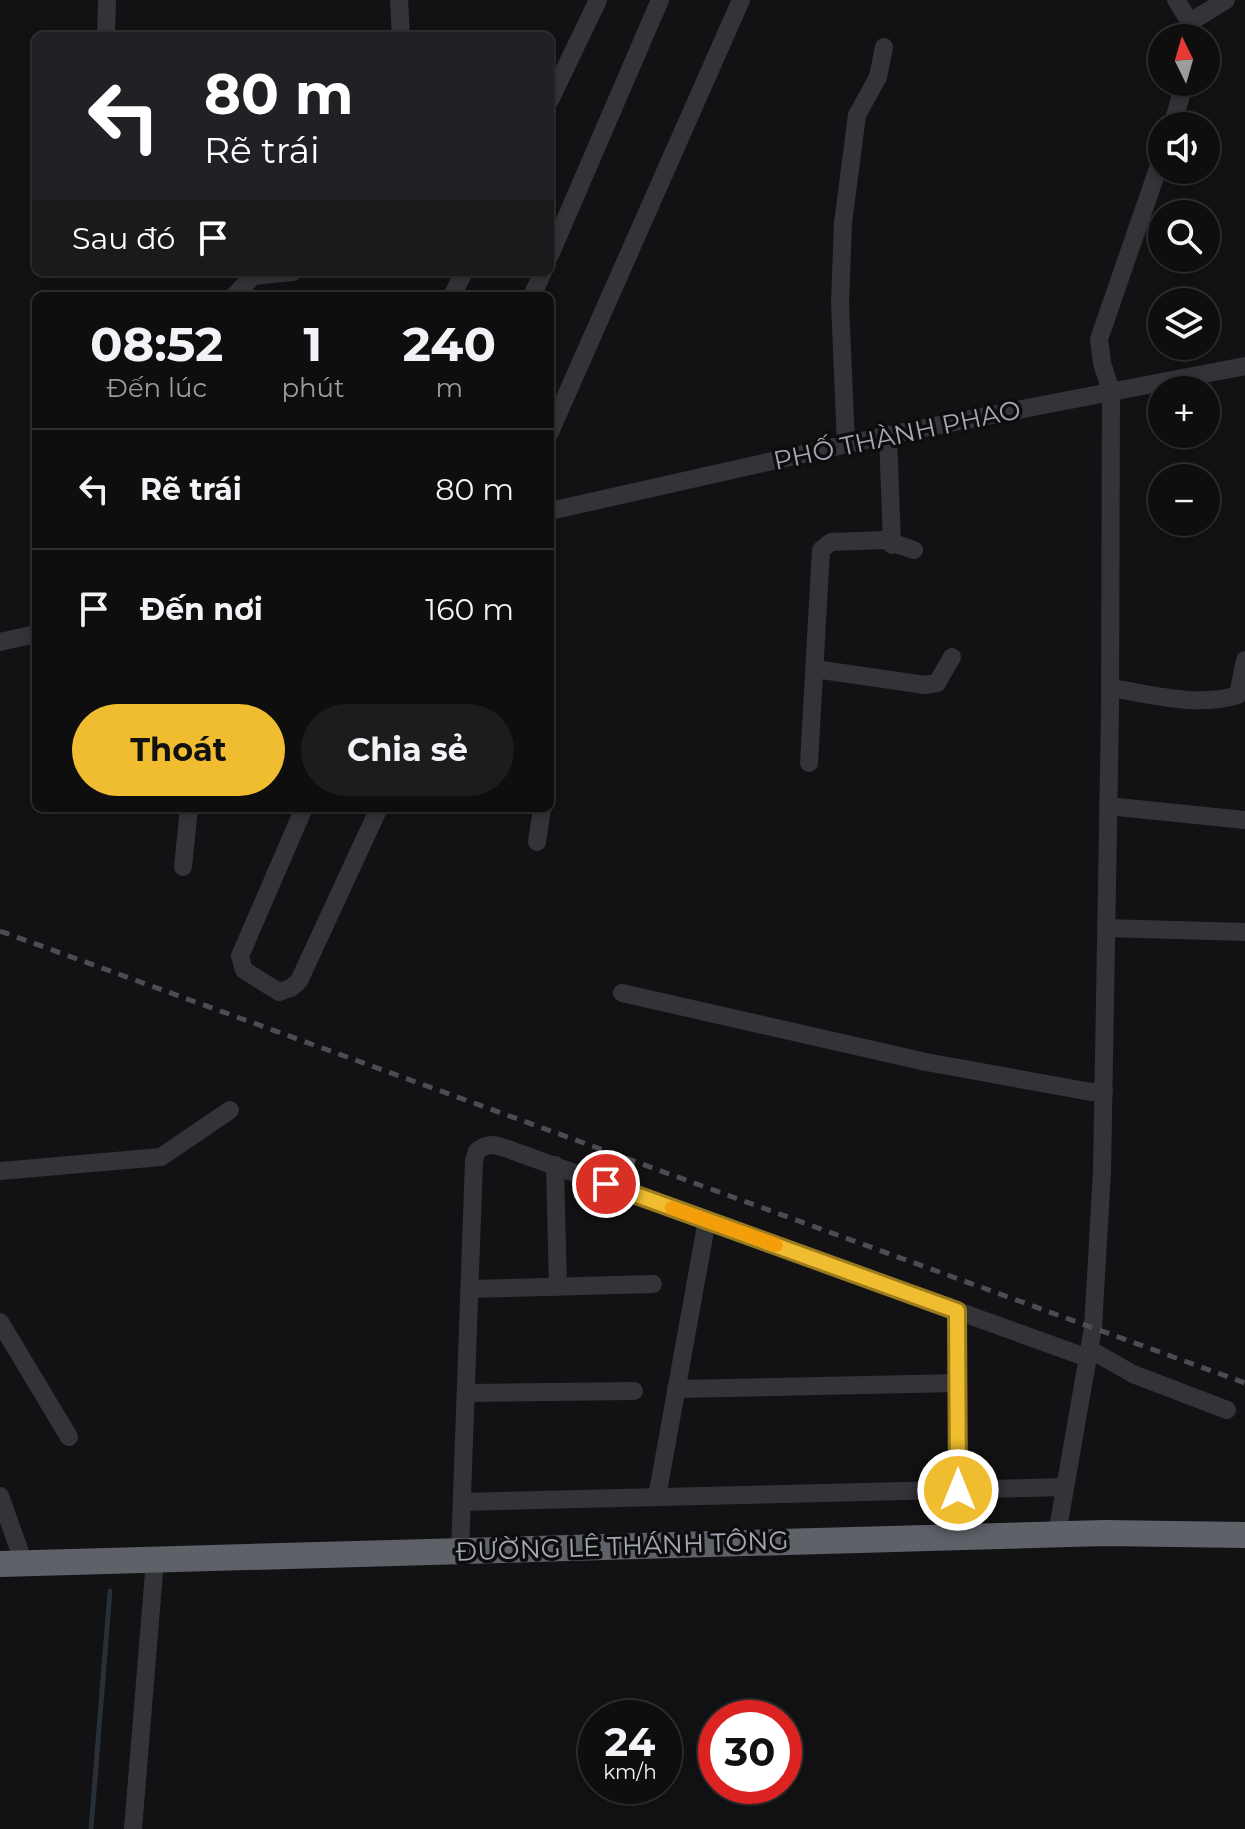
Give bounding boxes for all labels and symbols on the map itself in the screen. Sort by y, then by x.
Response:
north arrow [1148,24,1220,96]
street label: PHỐ THÀNH PHAO [771,393,1023,477]
pin [572,1150,640,1218]
position arrow [916,1448,1000,1532]
street label: ĐƯỜNG LÊ THÁNH TÔNG [455,1524,789,1568]
speed limit sign: 30 [698,1700,802,1804]

